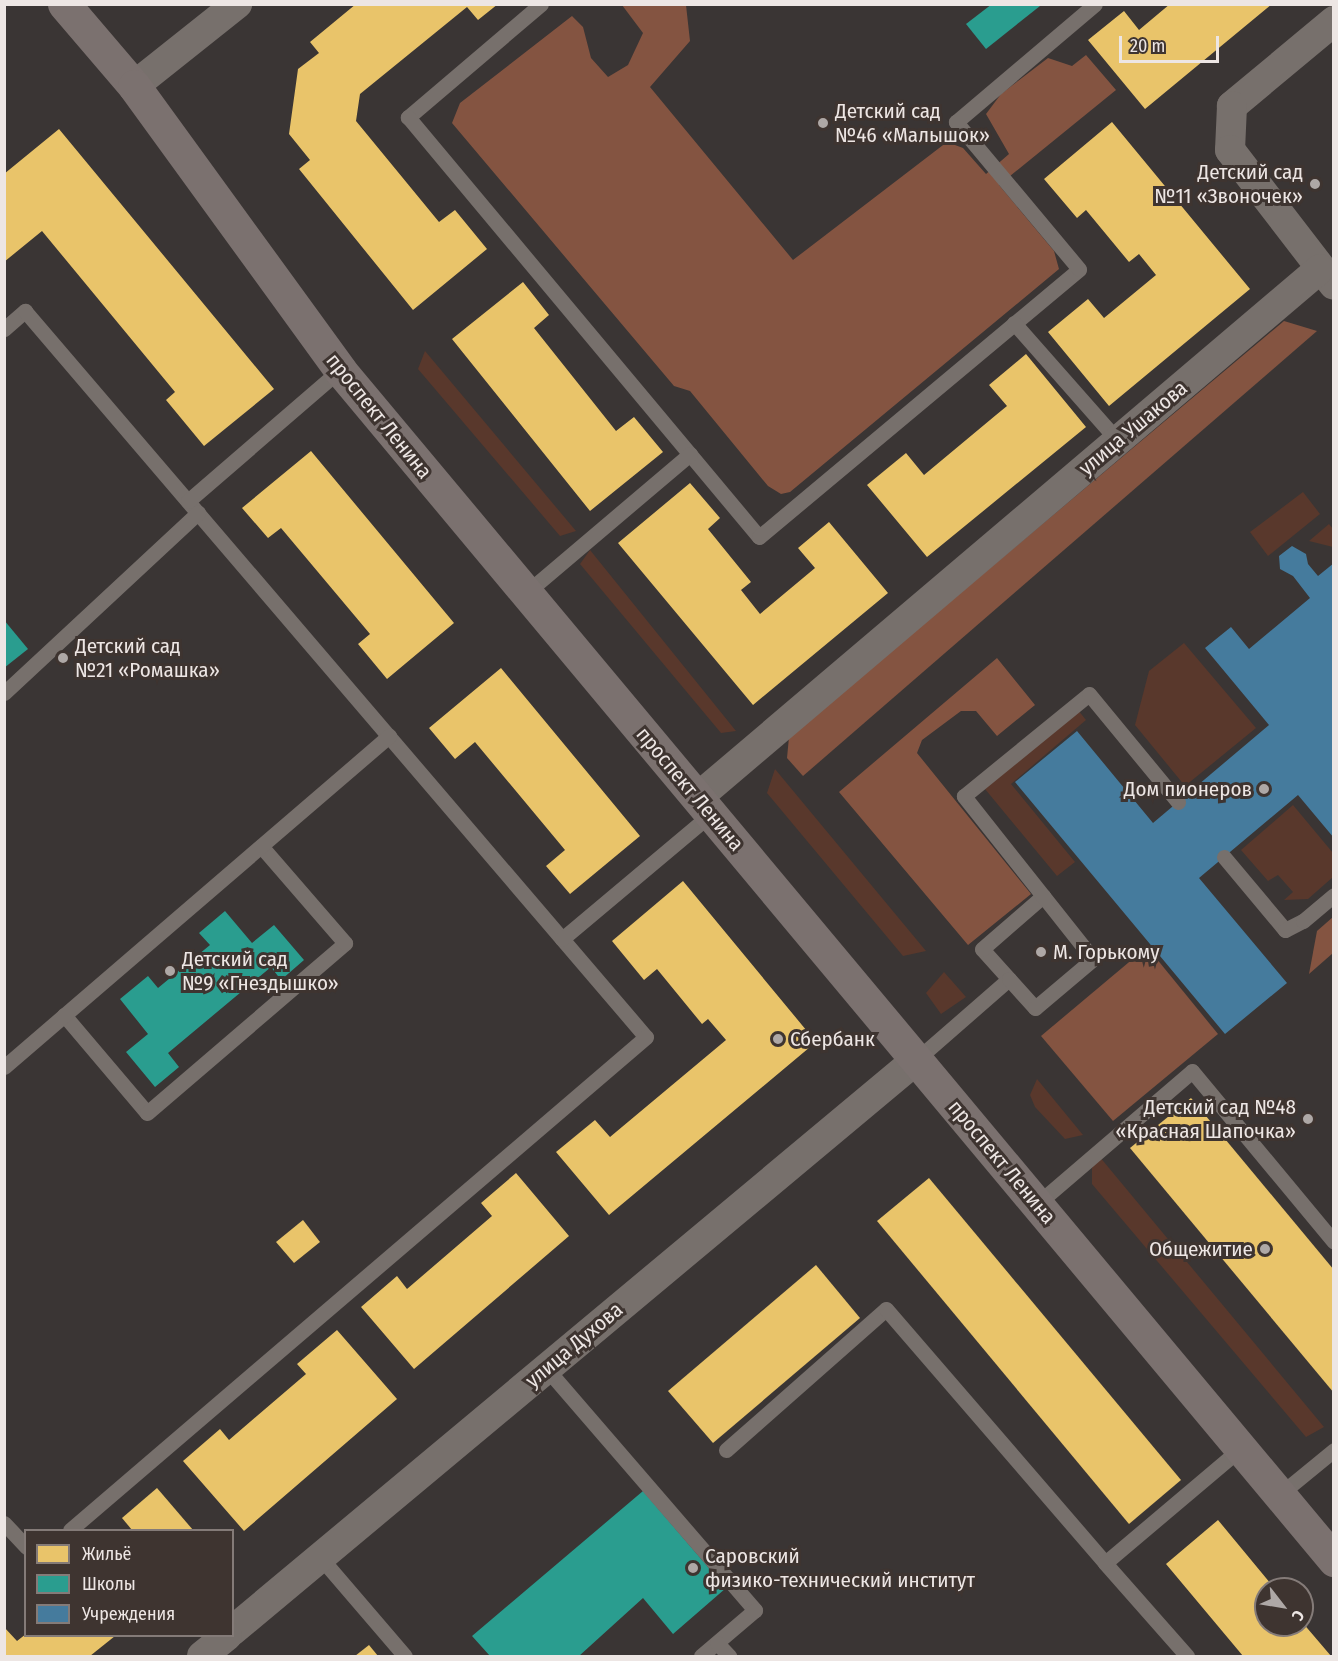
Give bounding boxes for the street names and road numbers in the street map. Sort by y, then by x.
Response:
street label: проспект Ленина [321,348,437,484]
street label: улица Ушакова [1074,375,1192,481]
street label: проспект Ленина [631,722,749,856]
street label: проспект Ленина [943,1095,1061,1229]
street label: улица Духова [520,1297,628,1393]

